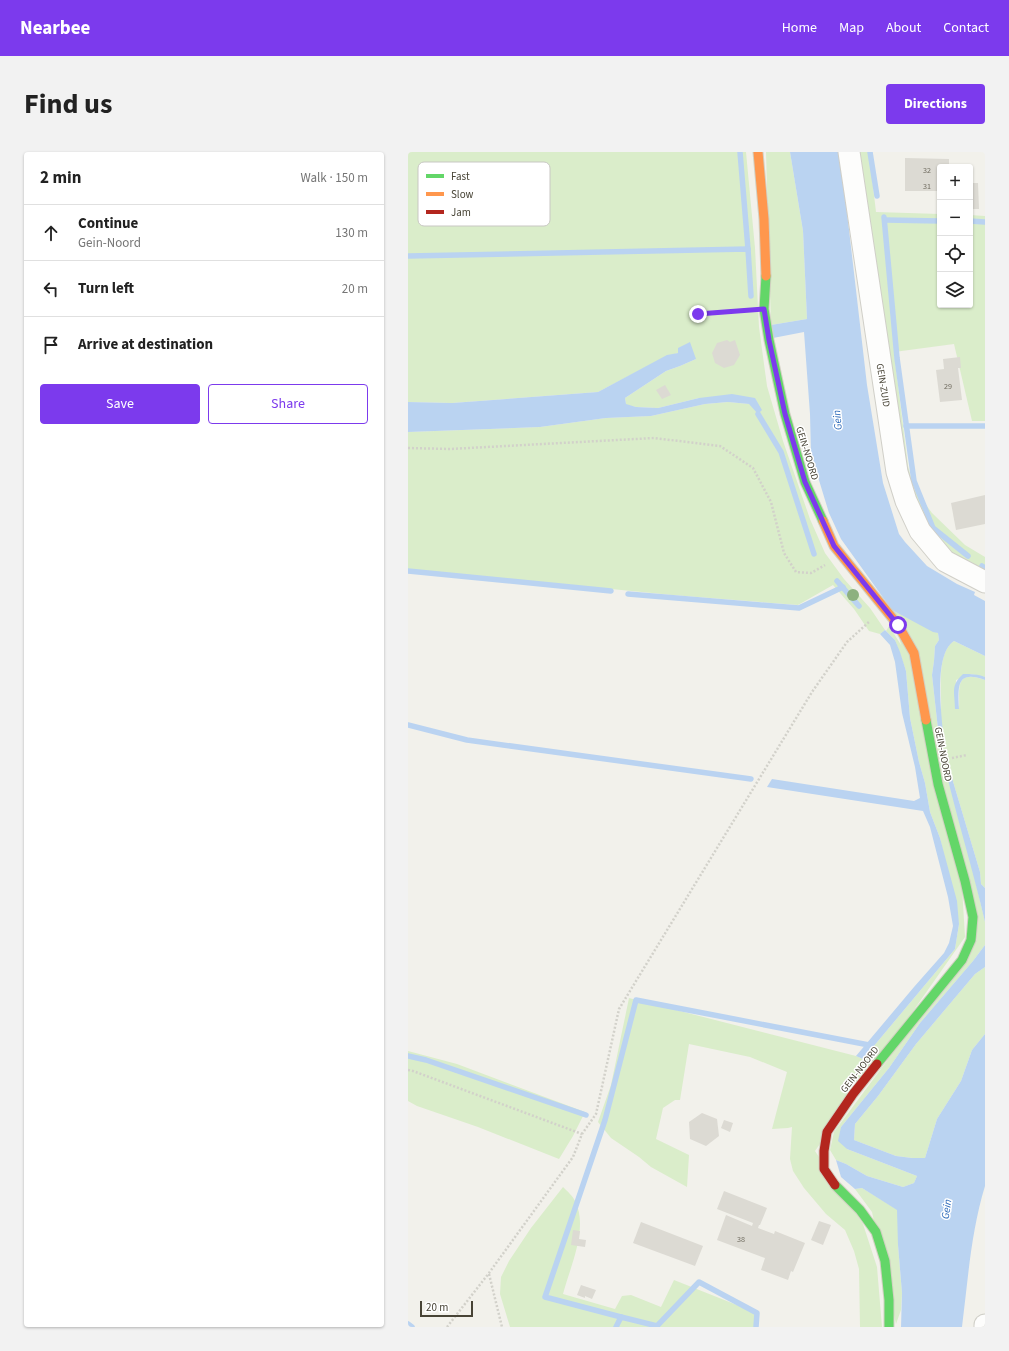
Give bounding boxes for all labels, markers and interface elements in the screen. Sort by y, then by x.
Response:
text: Nearbee [20,15,90,42]
text: Home [782,18,817,38]
text: Map [839,18,864,38]
text: About [886,18,921,38]
text: Contact [943,18,989,38]
text: Find us [24,84,112,124]
button: Directions [886,84,985,124]
legend [418,162,550,226]
map controls [937,164,973,308]
button: + [937,164,973,200]
house number: 32 [923,165,931,176]
text: 2 min [40,166,81,190]
text: Walk · 150 m [300,169,368,187]
text: Fast [451,169,470,184]
house number: 31 [923,181,931,192]
text: Slow [451,187,474,202]
button: − [937,200,973,236]
text: Jam [451,205,471,220]
text: Continue [78,213,138,234]
icon: ahead [40,222,62,244]
text: 130 m [335,224,368,242]
text: Gein-Noord [78,234,141,252]
button: locate [937,236,973,272]
button: layers [937,272,973,308]
icon: left [40,278,62,300]
text: Turn left [78,278,134,299]
text: 20 m [342,280,368,298]
route end [689,305,707,323]
icon: arrive [40,334,62,356]
text: Arrive at destination [78,334,213,355]
street label: GEIN-ZUID [873,362,893,408]
house number: 29 [944,381,952,392]
button: Save [40,384,200,424]
button: Share [208,384,368,424]
water label: Gein [829,409,846,431]
street label: GEIN-NOORD [792,425,822,482]
route start [889,616,907,634]
street label: GEIN-NOORD [931,726,955,783]
street label: GEIN-NOORD [837,1044,882,1096]
water label: Gein [938,1198,956,1220]
house number: 38 [737,1234,745,1245]
scale bar [420,1299,473,1318]
text: 20 m [426,1300,448,1315]

